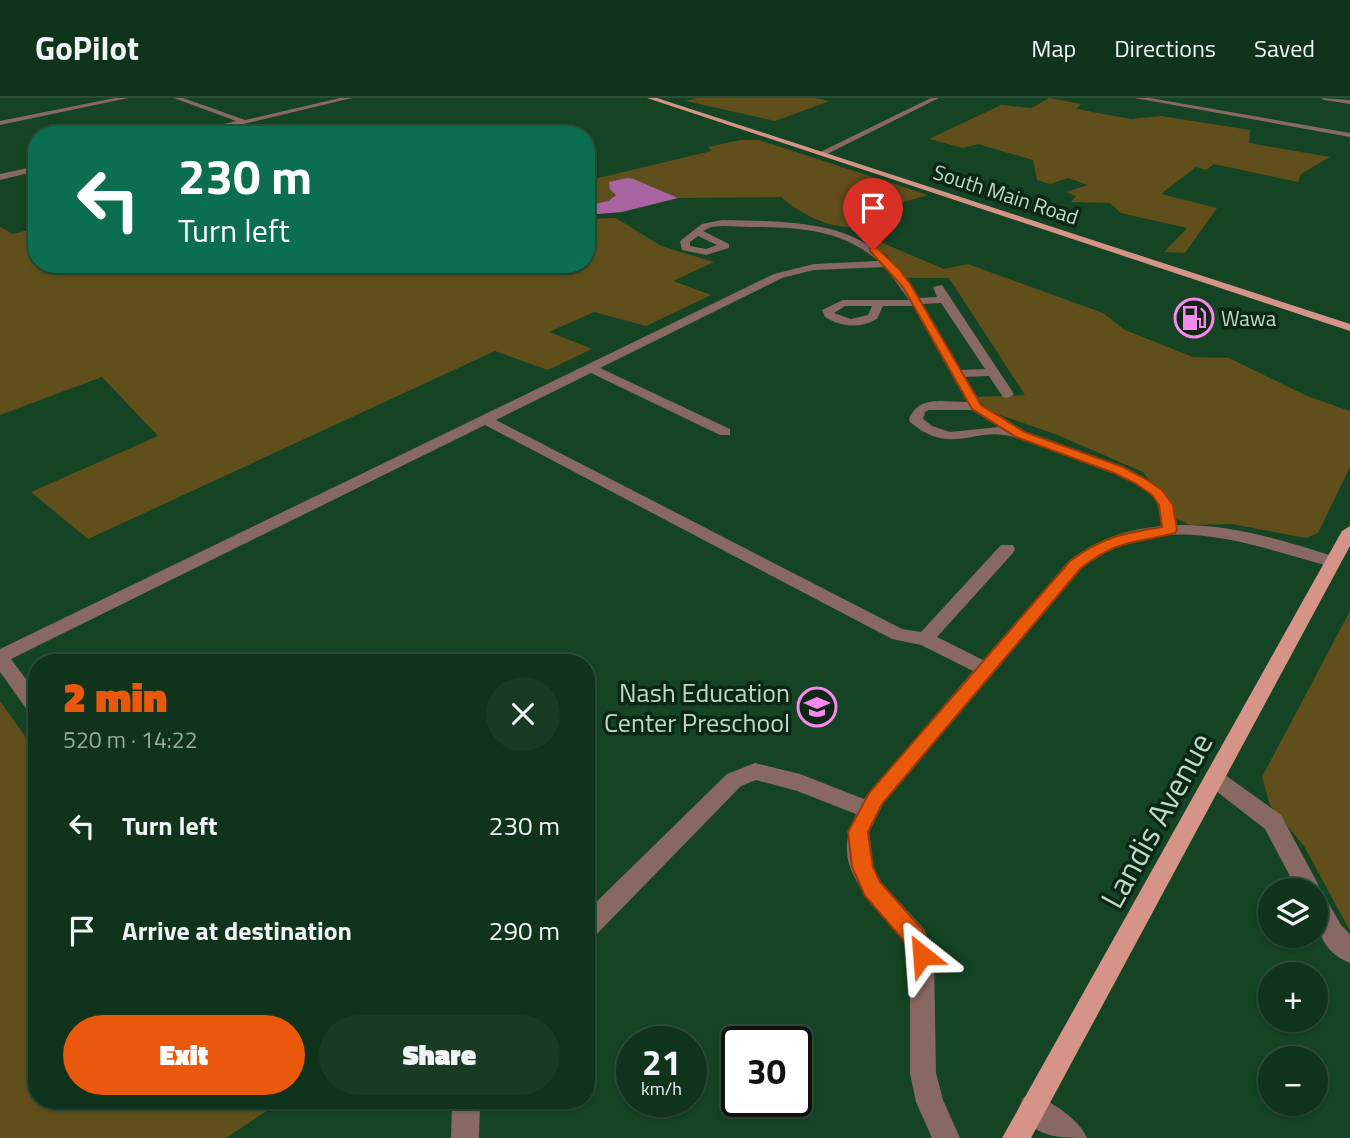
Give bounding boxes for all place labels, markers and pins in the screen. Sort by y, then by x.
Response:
pin [843,178,903,250]
fuel station icon: Wawa [1173,297,1215,339]
place label: Wawa [1221,302,1277,334]
place label: Nash Education Center Preschool [604,673,790,742]
school or university icon: Nash Education Center Preschool [796,686,838,728]

